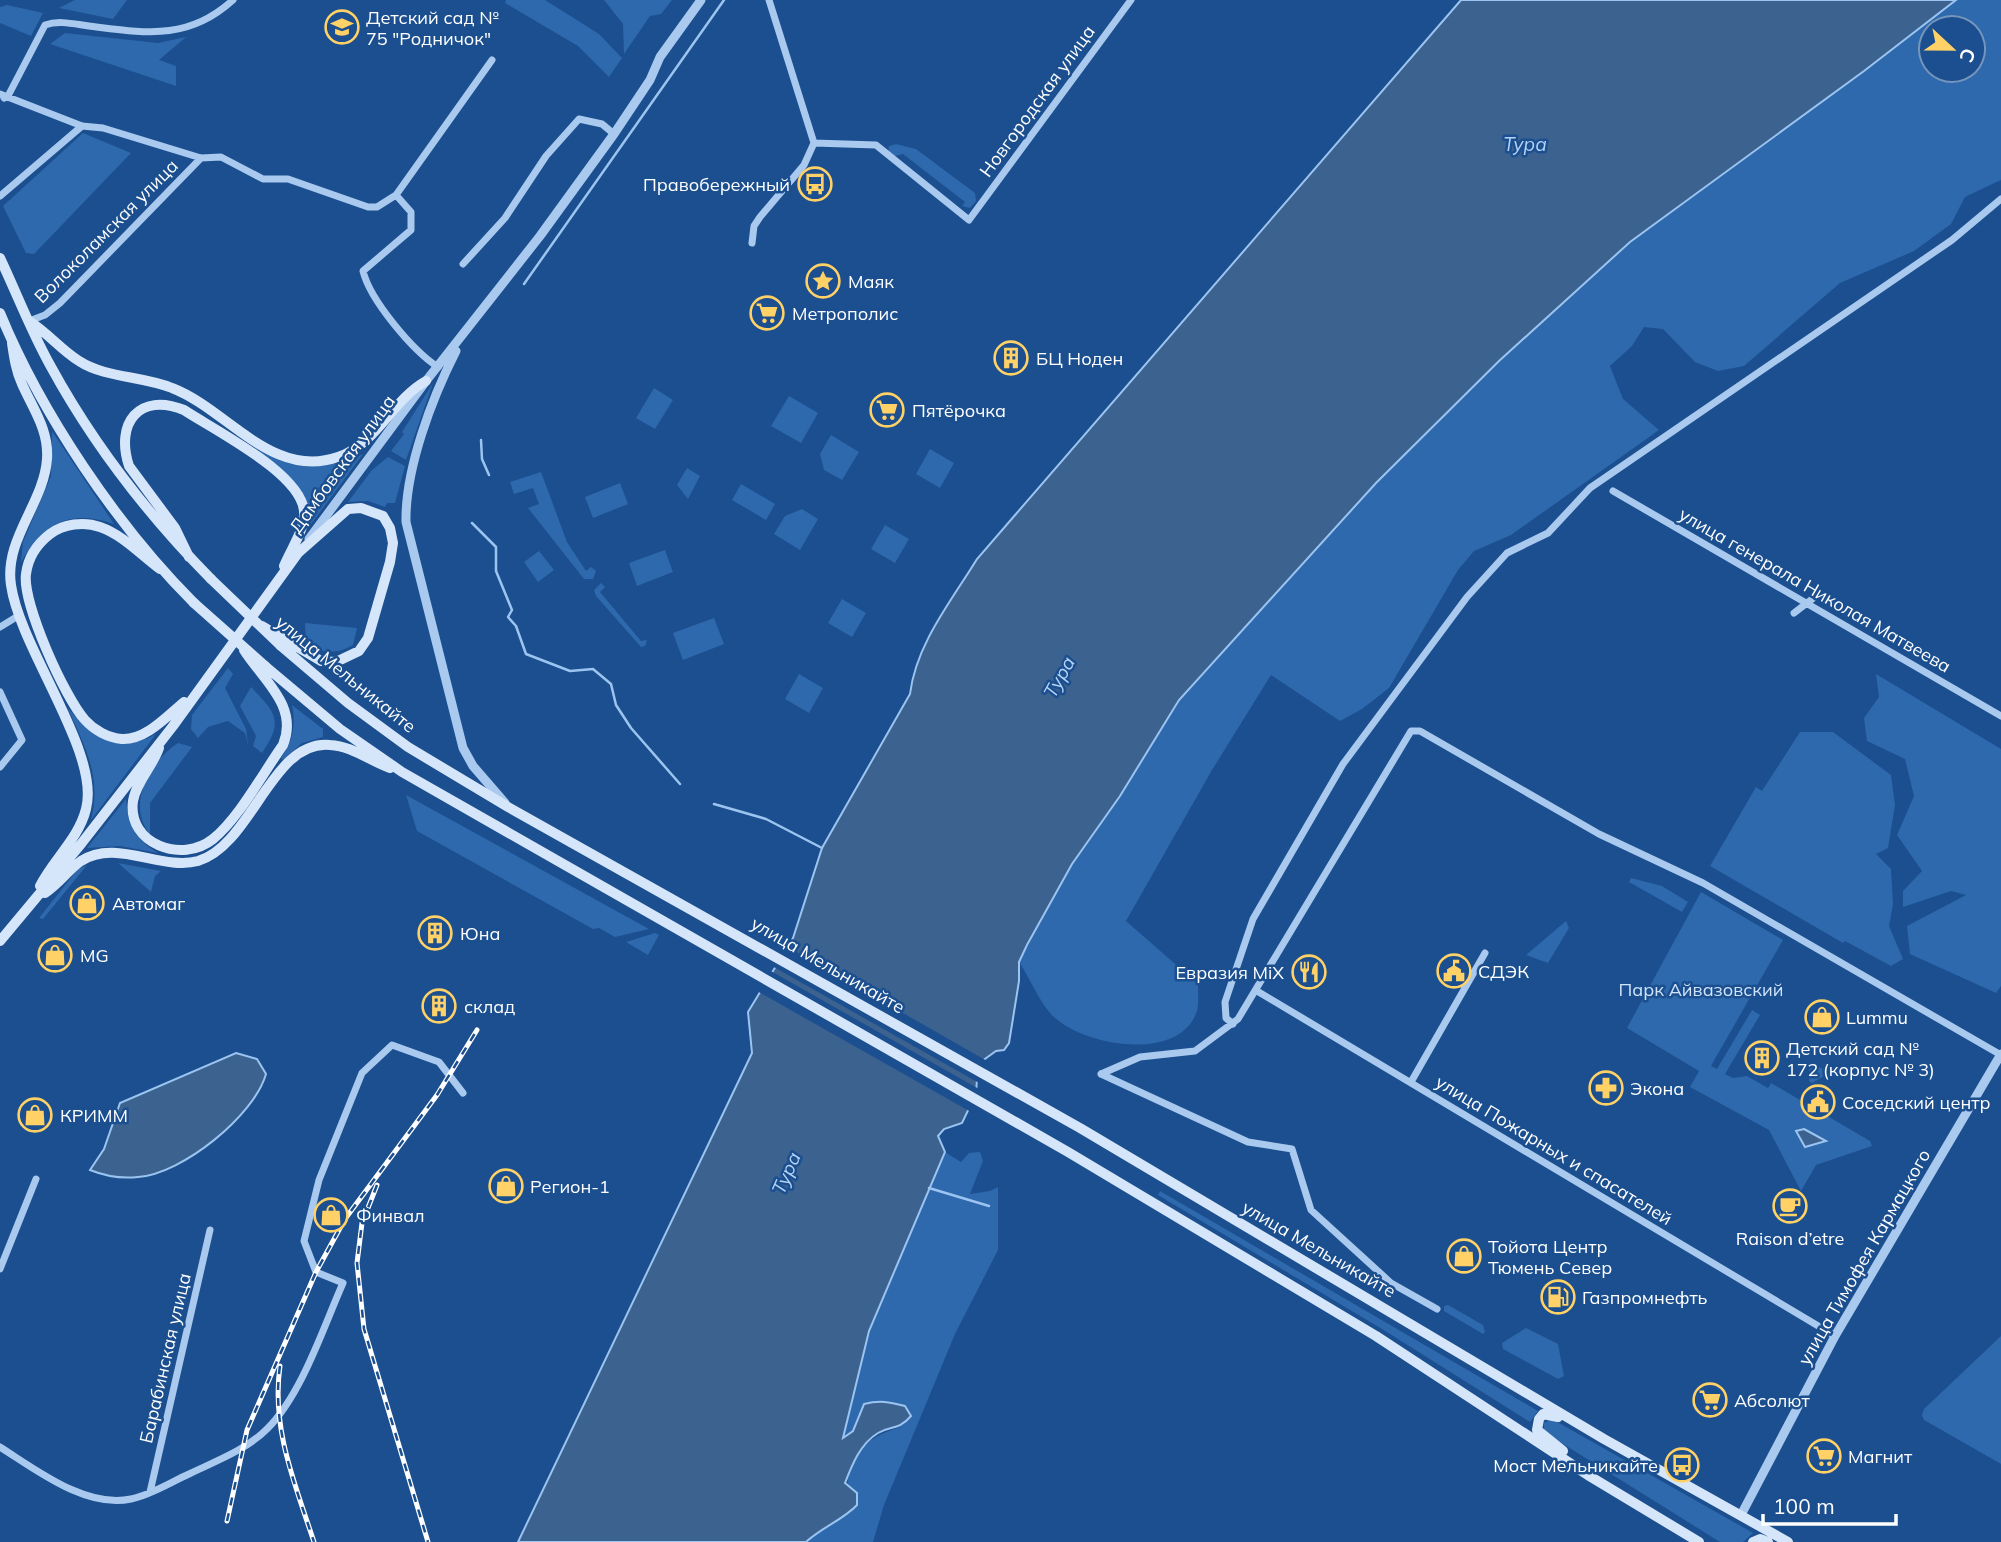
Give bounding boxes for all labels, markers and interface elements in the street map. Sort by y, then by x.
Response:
place label: Детский сад № 75 "Родничок" [366,6,499,50]
school or university icon: Детский сад № 75 "Родничок" [323,8,361,46]
north arrow [1917,14,1987,84]
street label: Новгородская улица [974,21,1100,181]
text: С [1954,45,1981,66]
water label: Тура [1503,132,1547,156]
street label: Волоколамская улица [29,154,183,308]
bus stop icon: Правобережный [796,165,834,203]
place label: Правобережный [643,173,790,196]
place icon: Маяк [804,262,842,300]
place label: Маяк [848,270,894,293]
supermarket icon: Метрополис [748,294,786,332]
place label: Метрополис [792,302,898,325]
building icon: БЦ Ноден [992,339,1030,377]
place label: БЦ Ноден [1036,347,1123,370]
street label: Дамбовская улица [284,390,400,538]
supermarket icon: Пятёрочка [868,391,906,429]
place label: Пятёрочка [912,399,1006,422]
street label: улица генерала Николая Матвеева [1675,502,1955,678]
street label: улица Мельникайте [271,610,421,738]
water label: Тура [1038,652,1080,702]
shop icon: Автомаг [68,884,106,922]
place label: Автомаг [112,892,185,915]
street label: улица Мельникайте [747,912,909,1018]
building icon: Юна [416,914,454,952]
place label: Юна [460,922,500,945]
shop icon: MG [36,936,74,974]
place label: MG [80,944,109,967]
public building icon: СДЭК [1435,952,1473,990]
restaurant icon: Евразия MiX [1290,953,1328,991]
place label: СДЭК [1478,960,1529,983]
place label: Евразия MiX [1176,961,1284,984]
park label: Парк Айвазовский [1619,978,1783,1001]
building icon: склад [420,987,458,1025]
place label: склад [464,995,515,1018]
shop icon: Lummu [1803,998,1841,1036]
place label: Lummu [1846,1006,1908,1029]
place label: Детский сад № 172 (корпус № 3) [1786,1037,1935,1081]
building icon: Детский сад № 172 (корпус № 3) [1743,1039,1781,1077]
pharmacy icon: Экона [1587,1069,1625,1107]
street label: улица Пожарных и спасателей [1431,1070,1677,1230]
place label: Экона [1630,1077,1684,1100]
public building icon: Соседский центр [1799,1083,1837,1121]
place label: Соседский центр [1842,1091,1990,1114]
shop icon: КРИММ [16,1096,54,1134]
place label: КРИММ [60,1104,128,1127]
street label: улица Тимофея Кармацкого [1793,1145,1935,1369]
water label: Тура [766,1148,806,1198]
shop icon: Регион-1 [487,1167,525,1205]
place label: Регион-1 [530,1175,610,1198]
cafe icon: Raison d’etre [1771,1187,1809,1225]
shop icon: Финвал [312,1196,350,1234]
street label: улица Мельникайте [1238,1196,1400,1302]
place label: Финвал [356,1204,425,1227]
place label: Raison d’etre [1736,1227,1844,1250]
place label: Тойота Центр Тюмень Север [1488,1235,1612,1279]
shop icon: Тойота Центр Тюмень Север [1445,1237,1483,1275]
street label: Барабинская улица [134,1271,196,1445]
fuel station icon: Газпромнефть [1539,1278,1577,1316]
place label: Газпромнефть [1582,1286,1708,1309]
supermarket icon: Абсолют [1691,1381,1729,1419]
place label: Абсолют [1734,1389,1810,1412]
supermarket icon: Магнит [1805,1437,1843,1475]
place label: Магнит [1848,1445,1913,1468]
bus stop icon: Мост Мельникайте [1663,1446,1701,1484]
place label: Мост Мельникайте [1493,1454,1658,1477]
scale bar [1763,1482,1896,1526]
text: 100 m [1773,1493,1835,1519]

